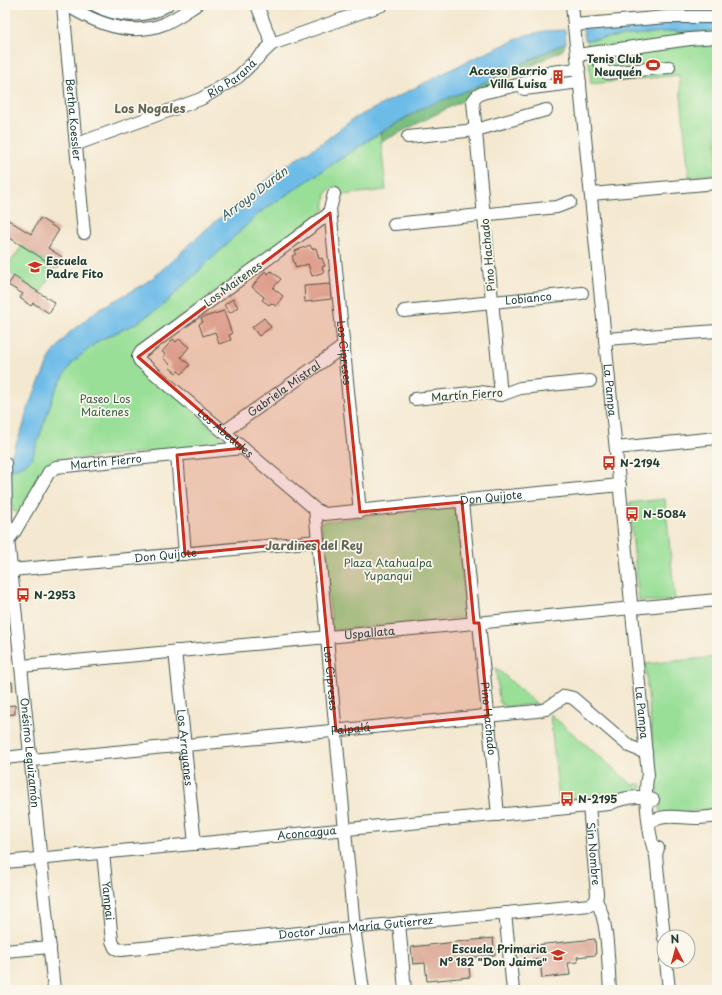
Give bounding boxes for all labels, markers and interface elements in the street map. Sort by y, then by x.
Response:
place label: Tenis Club Neuquén [587,50,643,80]
street label: Río Paraná [204,55,260,102]
sports icon: Tenis Club Neuquén [645,57,661,73]
place label: Acceso Barrio Villa Luisa [468,62,548,92]
building icon: Acceso Barrio Villa Luisa [550,69,566,85]
street label: Bertha Koessler [62,77,86,162]
district label: Los Nogales [115,99,186,117]
water label: Arroyo Durán [216,161,291,224]
street label: Pino Hachado [476,218,499,292]
place label: Escuela Padre Fito [46,252,104,282]
street label: Los Maitenes [200,257,265,311]
school or university icon: Escuela Padre Fito [27,259,43,275]
street label: Lobianco [504,287,552,309]
street label: Los Cipreses [333,320,356,386]
street label: Gabriela Mistral [244,356,324,421]
street label: La Pampa [599,363,622,417]
street label: Martín Fierro [431,384,503,405]
park label: Paseo Los Maitenes [80,390,130,420]
street label: Los Abedules [194,404,258,462]
street label: Martín Fierro [69,449,143,474]
place label: N-2194 [620,454,661,471]
bus stop icon: N-2194 [601,455,617,471]
street label: Don Quijote [459,486,523,509]
place label: N-5084 [643,505,687,522]
bus stop icon: N-5084 [624,506,640,522]
district label: Jardines del Rey [265,536,363,554]
street label: Don Quijote [133,544,197,566]
park label: Plaza Atahualpa Yupanqui [344,554,433,584]
place label: N-2953 [34,586,76,603]
bus stop icon: N-2953 [15,587,31,603]
street label: Uspallata [343,622,396,643]
street label: Los Cipreses [320,645,343,711]
street label: Pino Hachado [477,681,501,756]
street label: La Pampa [631,685,653,740]
street label: Onésimo Leguizamón [16,697,44,808]
street label: Los Arrayanes [173,708,198,787]
street label: Palpalá [330,718,371,739]
place label: N-2195 [578,790,617,807]
bus stop icon: N-2195 [559,791,575,807]
street label: Aconcagua [276,821,337,844]
street label: Sin Nombre [583,821,605,886]
street label: Yampai [98,880,119,921]
street label: Doctor Juan María Gutierrez [277,911,434,943]
north arrow [656,929,696,969]
text: N [670,930,680,947]
place label: Escuela Primaria N° 182 "Don Jaime" [439,940,547,970]
school or university icon: Escuela Primaria N° 182 "Don Jaime" [550,947,566,963]

